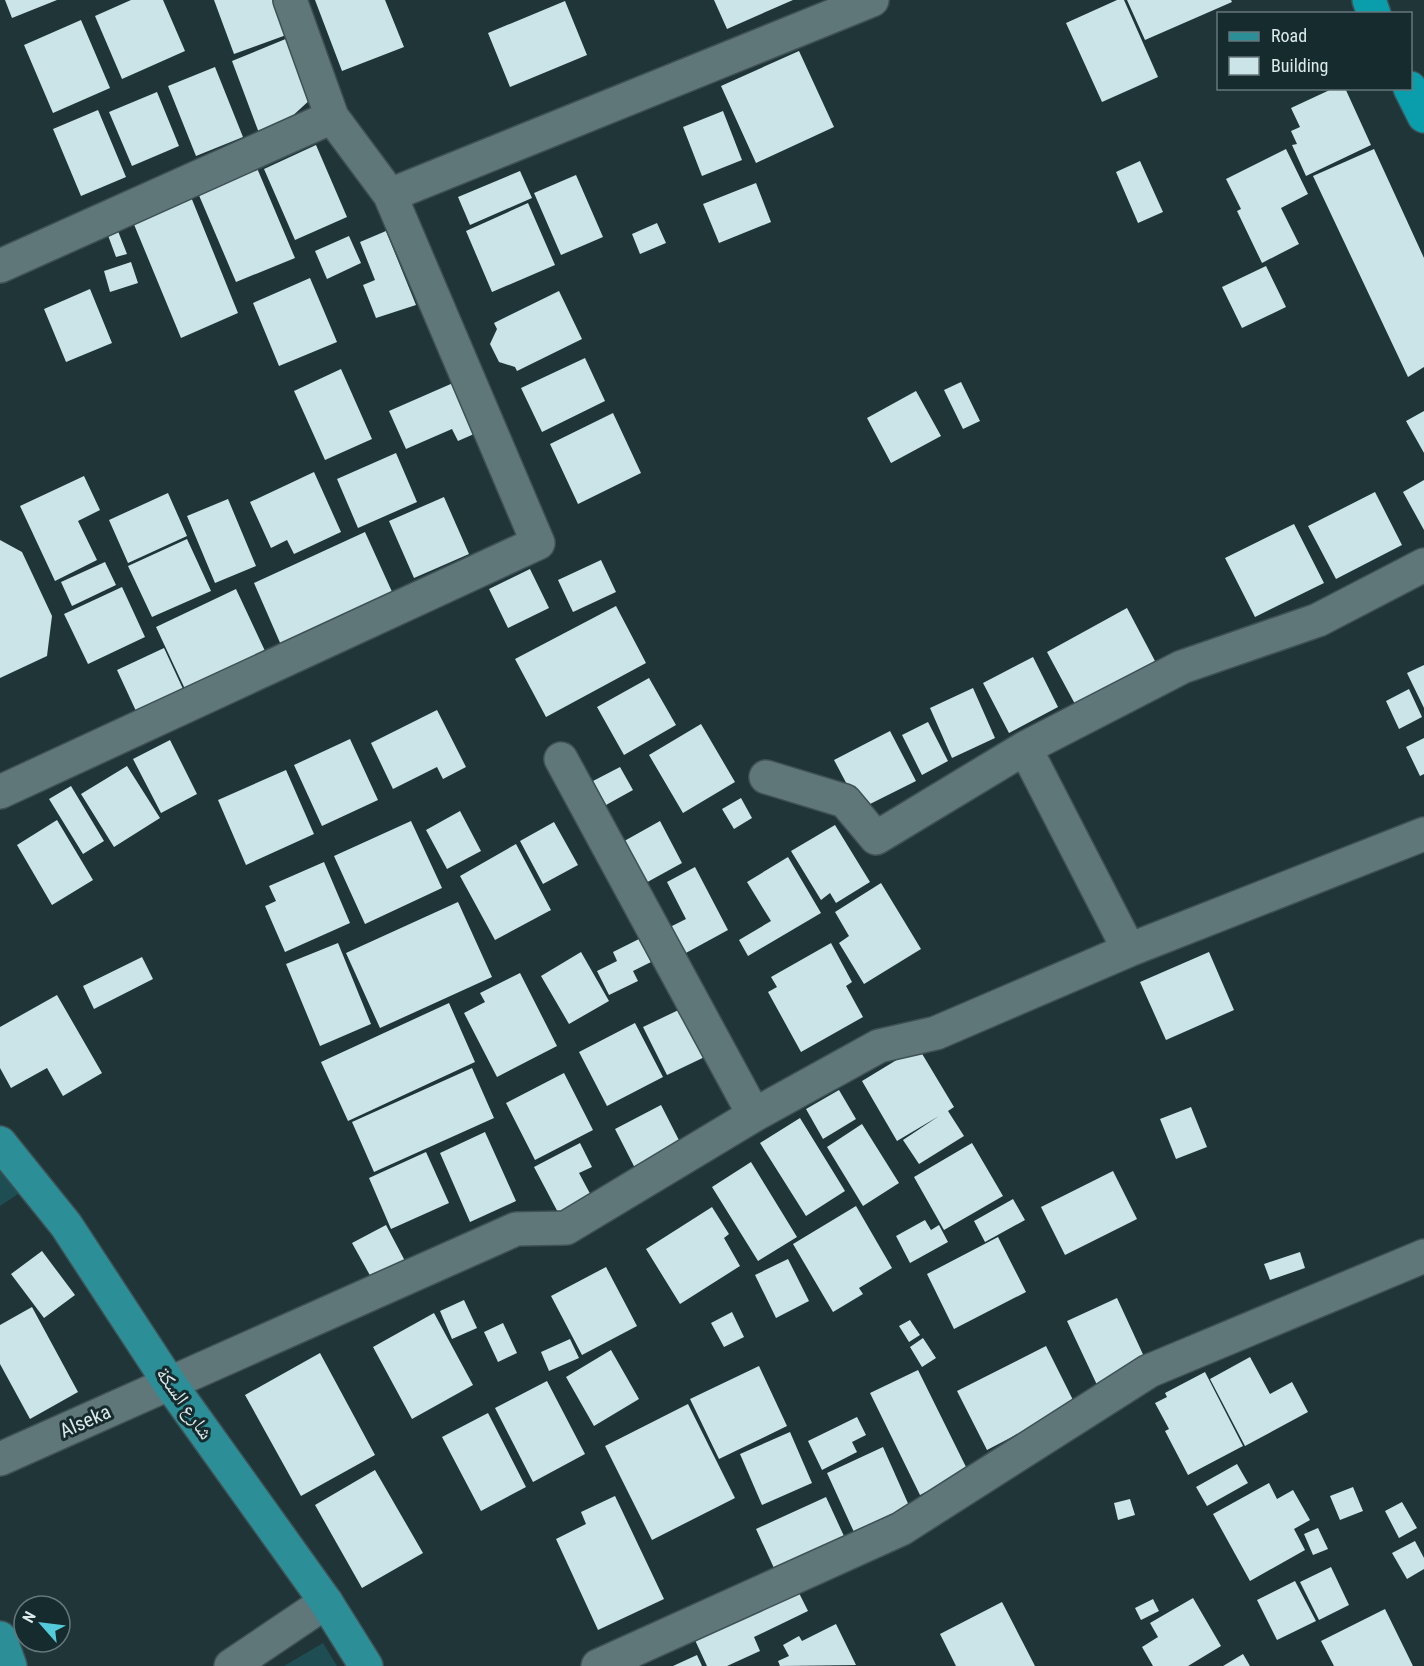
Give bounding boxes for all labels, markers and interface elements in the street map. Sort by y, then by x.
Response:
legend [1217,12,1412,90]
text: Road [1271,25,1307,46]
text: Building [1271,55,1328,76]
street label: شارع السكة [151,1362,219,1444]
street label: Alseka [56,1399,114,1443]
north arrow [12,1594,72,1654]
text: N [19,1608,40,1626]

